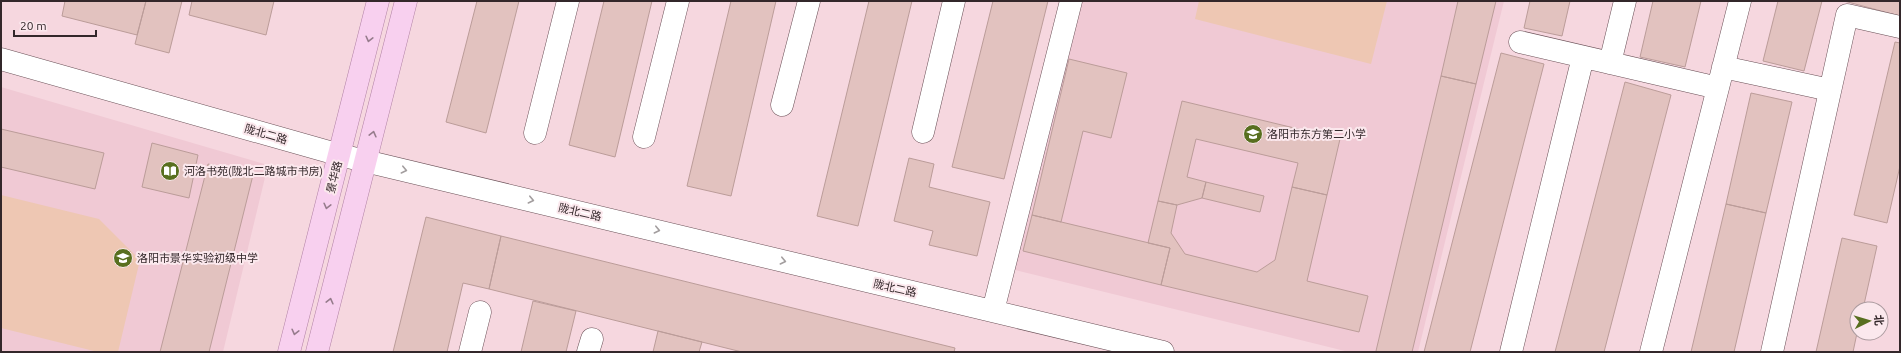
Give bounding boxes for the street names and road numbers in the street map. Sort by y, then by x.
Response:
street label: 陇北二路 [243,122,289,146]
street label: 景华路 [324,160,344,194]
street label: 陇北二路 [557,201,603,223]
street label: 陇北二路 [872,277,918,299]

